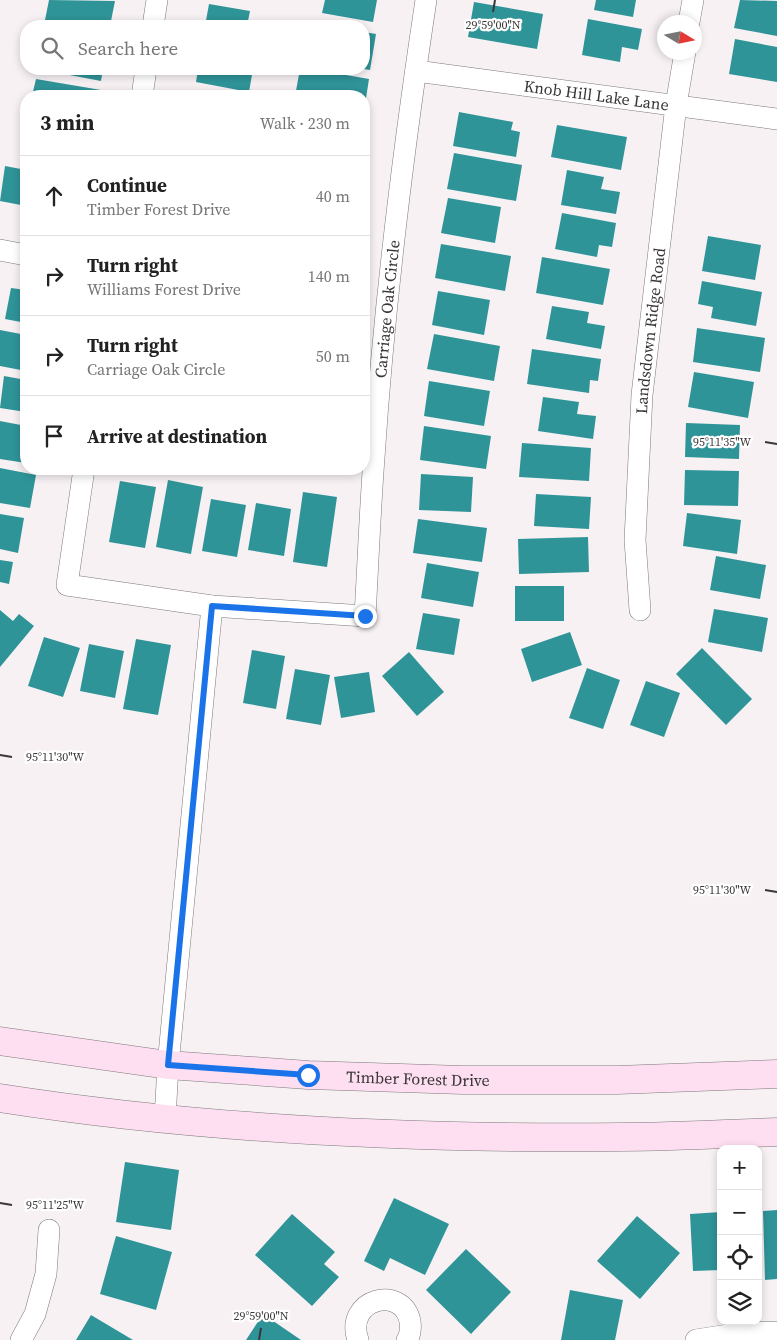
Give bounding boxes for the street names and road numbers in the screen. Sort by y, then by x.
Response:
street label: Knob Hill Lake Lane [522,74,670,116]
street label: Carriage Oak Circle [369,239,405,379]
street label: Landsdown Ridge Road [630,246,670,415]
street label: Timber Forest Drive [346,1065,490,1091]

